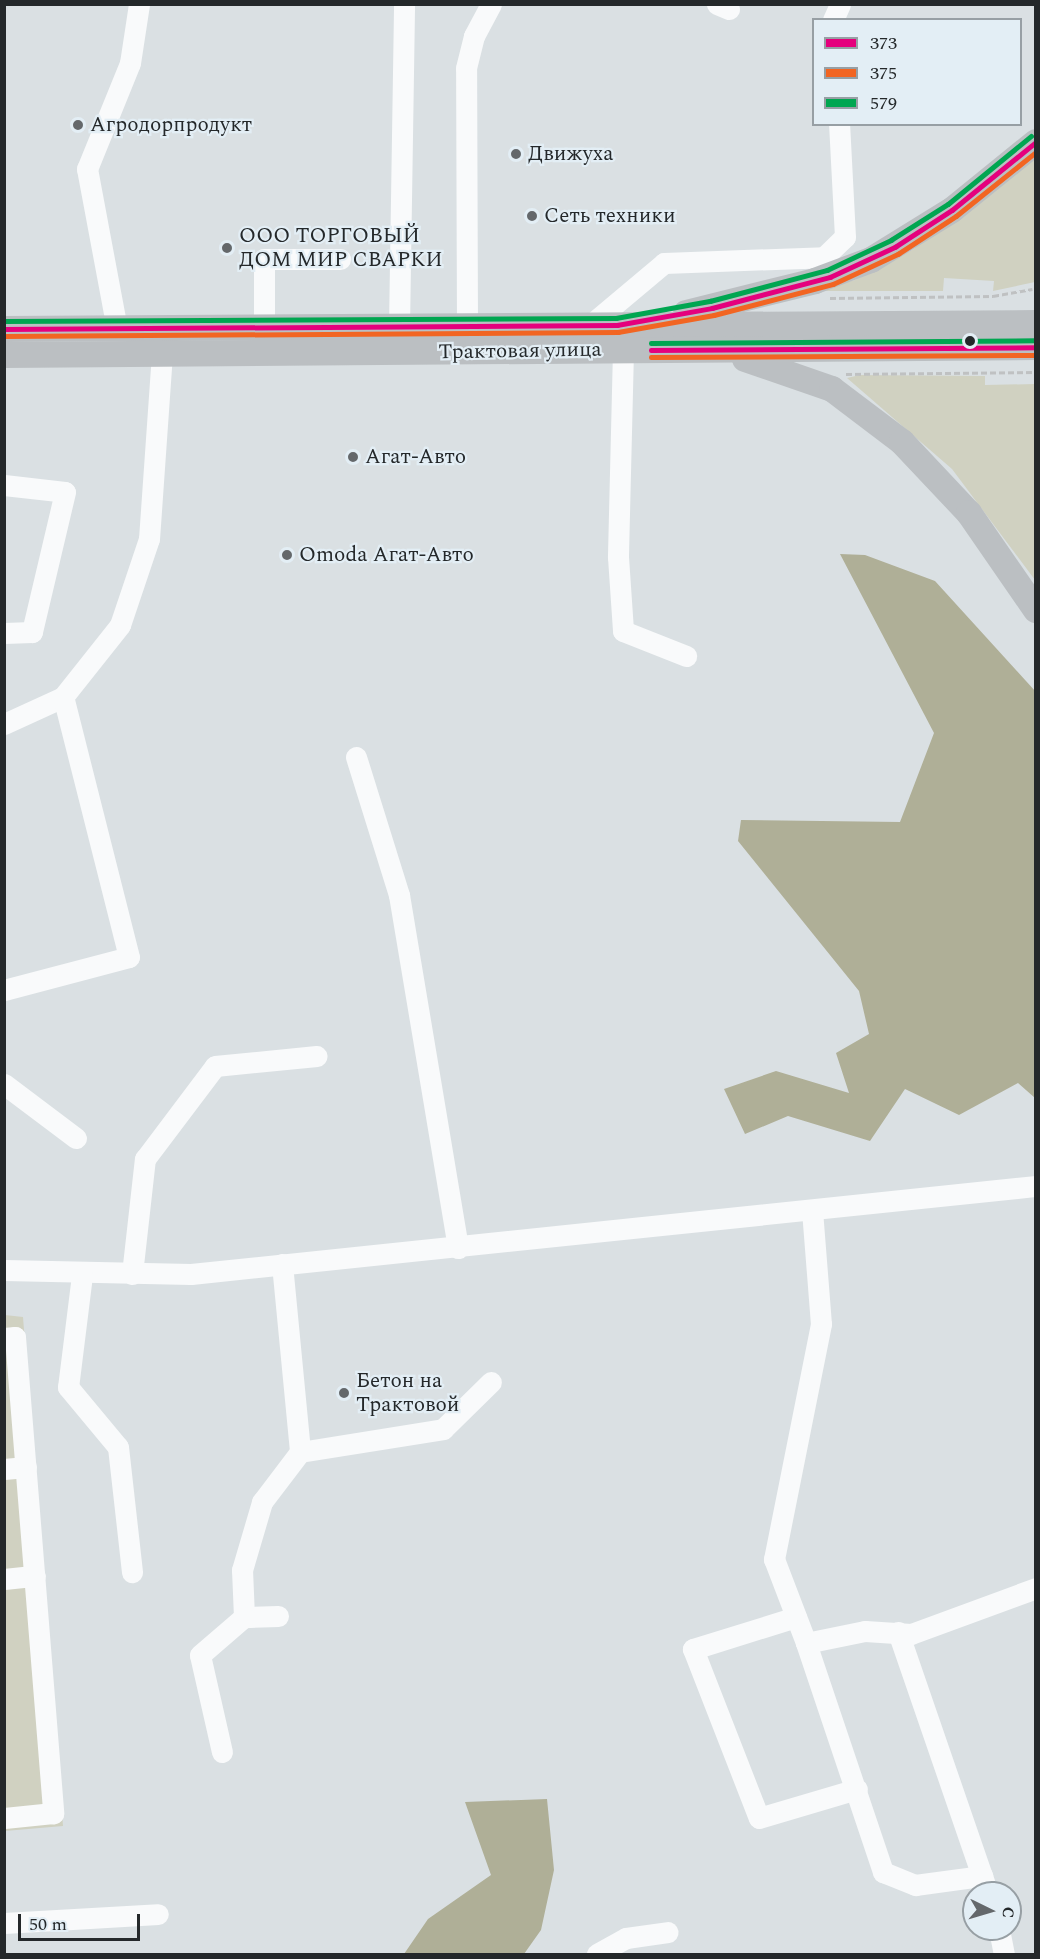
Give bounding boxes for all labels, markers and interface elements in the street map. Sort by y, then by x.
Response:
legend [812,18,1022,126]
text: 373 [870,30,897,57]
text: 375 [870,60,897,87]
text: 579 [870,90,897,117]
place label: Агродорпродукт [90,112,252,138]
marker: Агродорпродукт [71,118,85,132]
place label: Движуха [528,141,613,167]
marker: Движуха [509,147,523,161]
place label: Сеть техники [544,203,676,229]
marker: Сеть техники [525,209,539,223]
place label: ООО ТОРГОВЫЙ ДОМ МИР СВАРКИ [239,223,443,273]
marker: ООО ТОРГОВЫЙ ДОМ МИР СВАРКИ [220,241,234,255]
unlabelled marker [964,335,976,347]
street label: Трактовая улица [438,337,602,365]
place label: Агат-Авто [365,444,466,470]
marker: Агат-Авто [346,450,360,464]
place label: Omoda Агат-Авто [299,542,474,568]
marker: Omoda Агат-Авто [280,548,294,562]
place label: Бетон на Трактовой [356,1368,459,1418]
marker: Бетон на Трактовой [337,1386,351,1400]
north arrow [962,1881,1022,1941]
scale bar [21,1902,142,1940]
text: С [995,1906,1020,1919]
text: 50 m [29,1911,67,1938]

